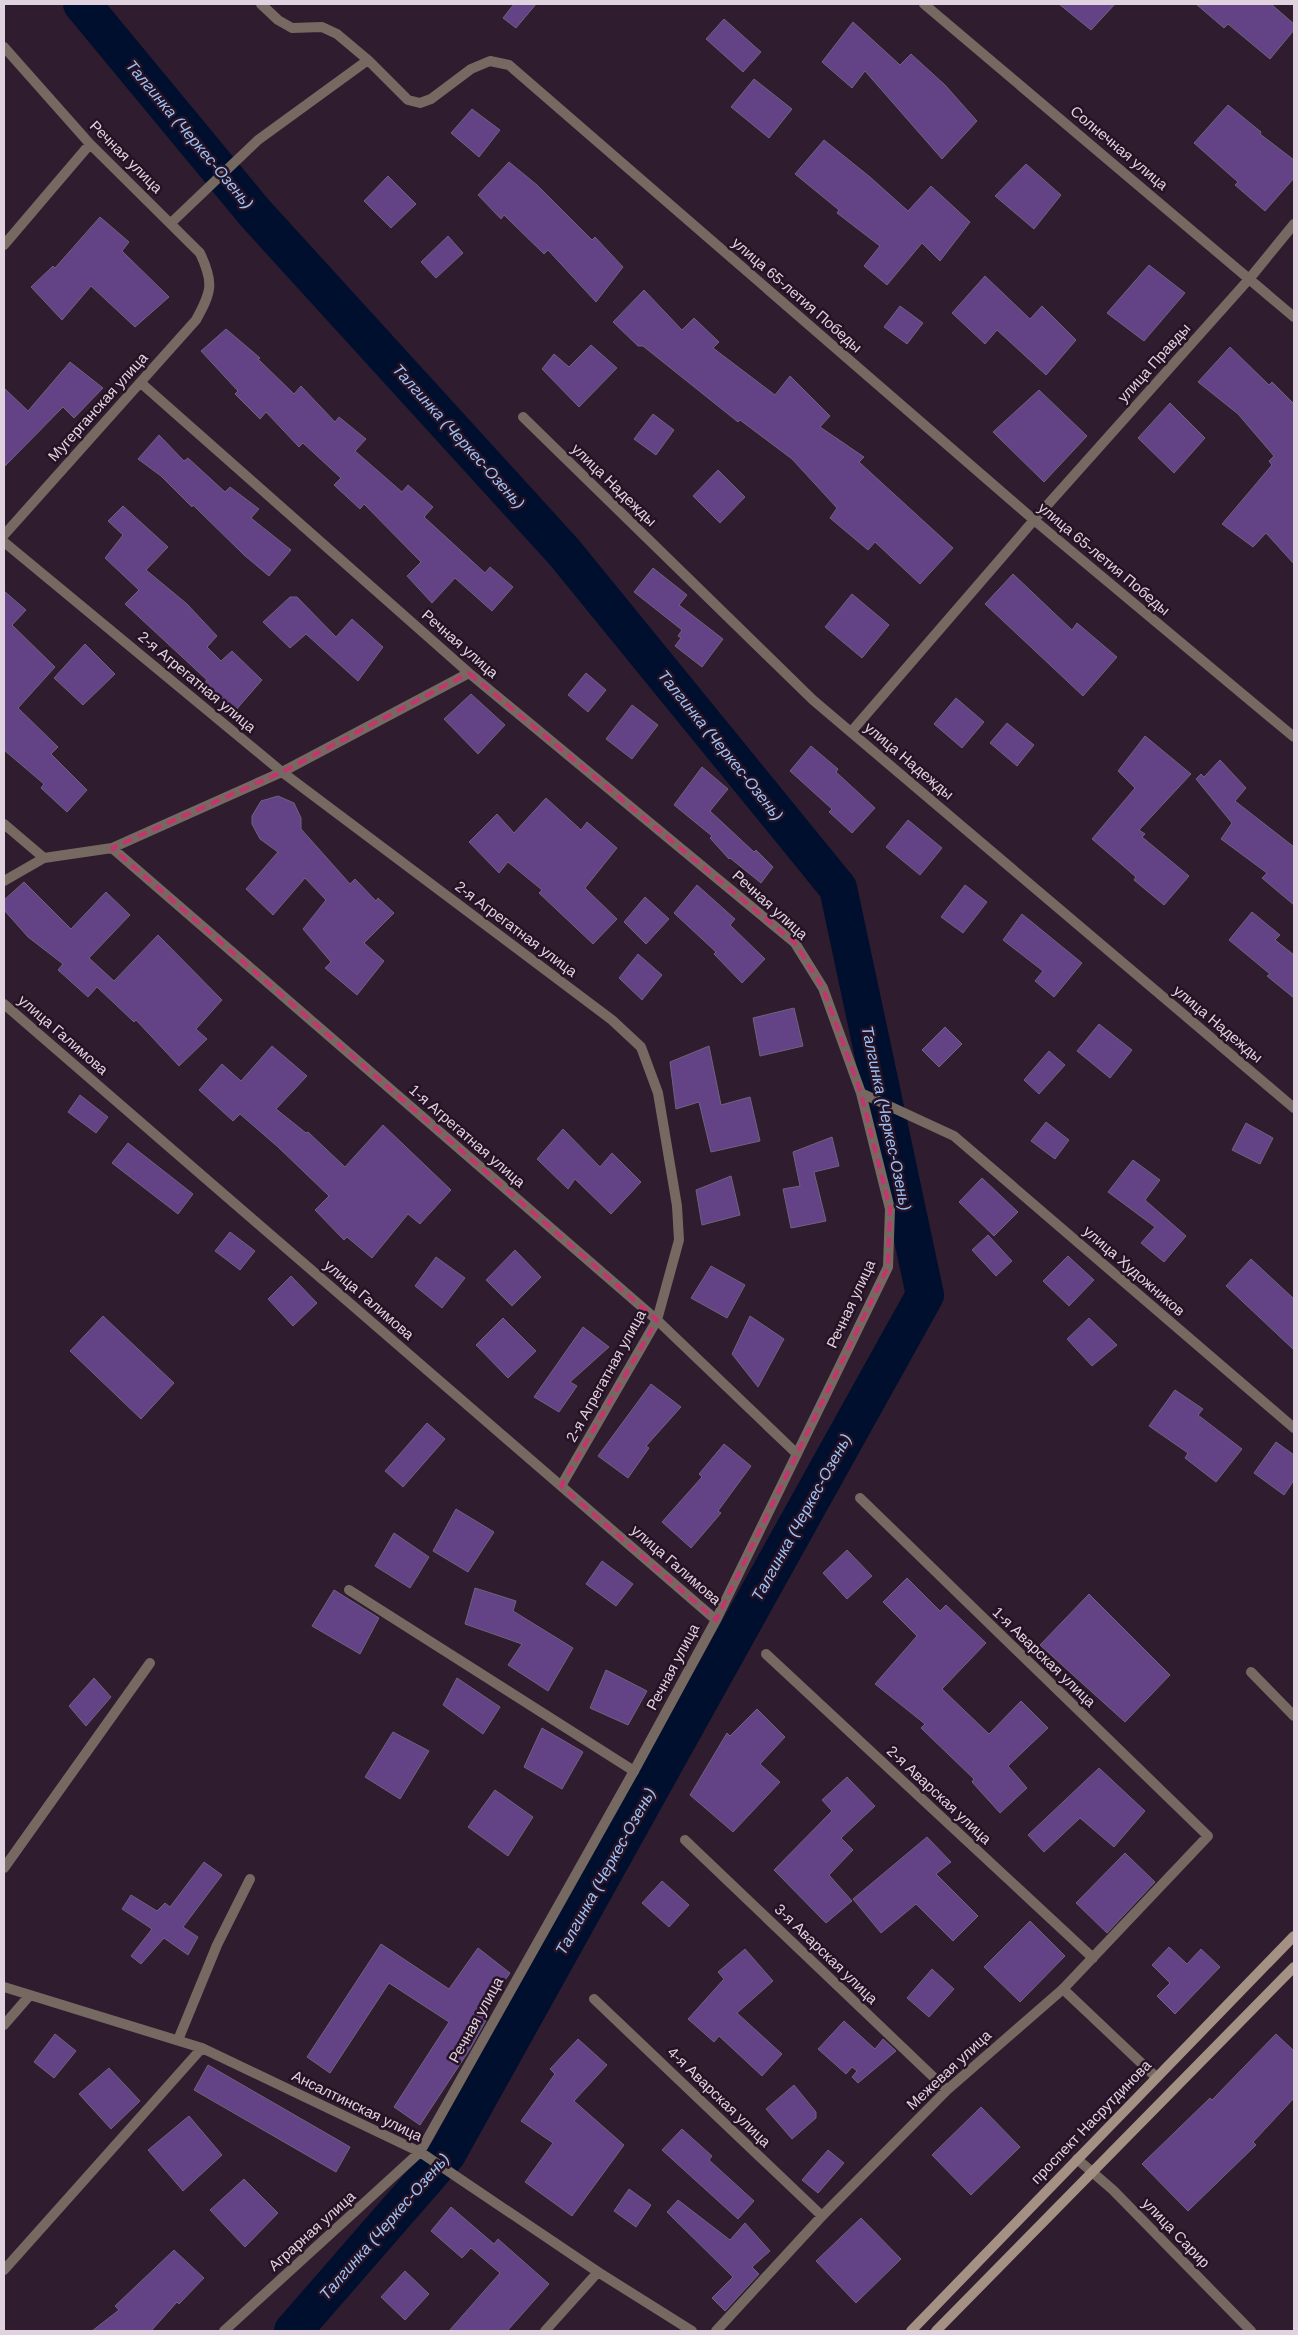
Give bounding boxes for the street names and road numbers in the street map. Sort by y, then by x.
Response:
street label: Солнечная улица [1067,102,1172,194]
street label: Речная улица [87,117,166,197]
street label: улица 65-летия Победы [729,234,866,356]
street label: улица Правды [1114,320,1193,406]
street label: Мугерганская улица [44,348,151,464]
street label: улица Надежды [568,440,660,529]
street label: улица 65-летия Победы [1035,499,1173,619]
street label: Речная улица [419,606,502,682]
street label: 2-я Агрегатная улица [135,628,260,736]
street label: улица Надежды [861,718,957,803]
street label: Речная улица [729,866,812,943]
street label: 2-я Агрегатная улица [452,877,581,980]
street label: улица Надежды [1170,981,1266,1066]
street label: улица Галимова [15,991,112,1079]
street label: 1-я Агрегатная улица [406,1081,529,1191]
street label: улица Художников [1080,1222,1189,1319]
street label: улица Галимова [321,1256,418,1344]
street label: Речная улица [823,1256,879,1351]
street label: 2-я Агрегатная улица [562,1306,649,1445]
street label: улица Галимова [628,1521,725,1609]
street label: 1-я Аварская улица [989,1603,1100,1711]
street label: Речная улица [643,1620,703,1713]
street label: 2-я Аварская улица [884,1742,995,1848]
street label: 3-я Аварская улица [771,1900,882,2008]
street label: Речная улица [445,1973,506,2065]
street label: Межевая улица [903,2026,995,2113]
street label: 4-я Аварская улица [664,2043,775,2151]
street label: проспект Насрутдинова [1027,2056,1155,2187]
street label: Ансалтинская улица [289,2067,426,2145]
street label: Аграрная улица [265,2187,359,2274]
street label: улица Сарир [1139,2194,1214,2271]

